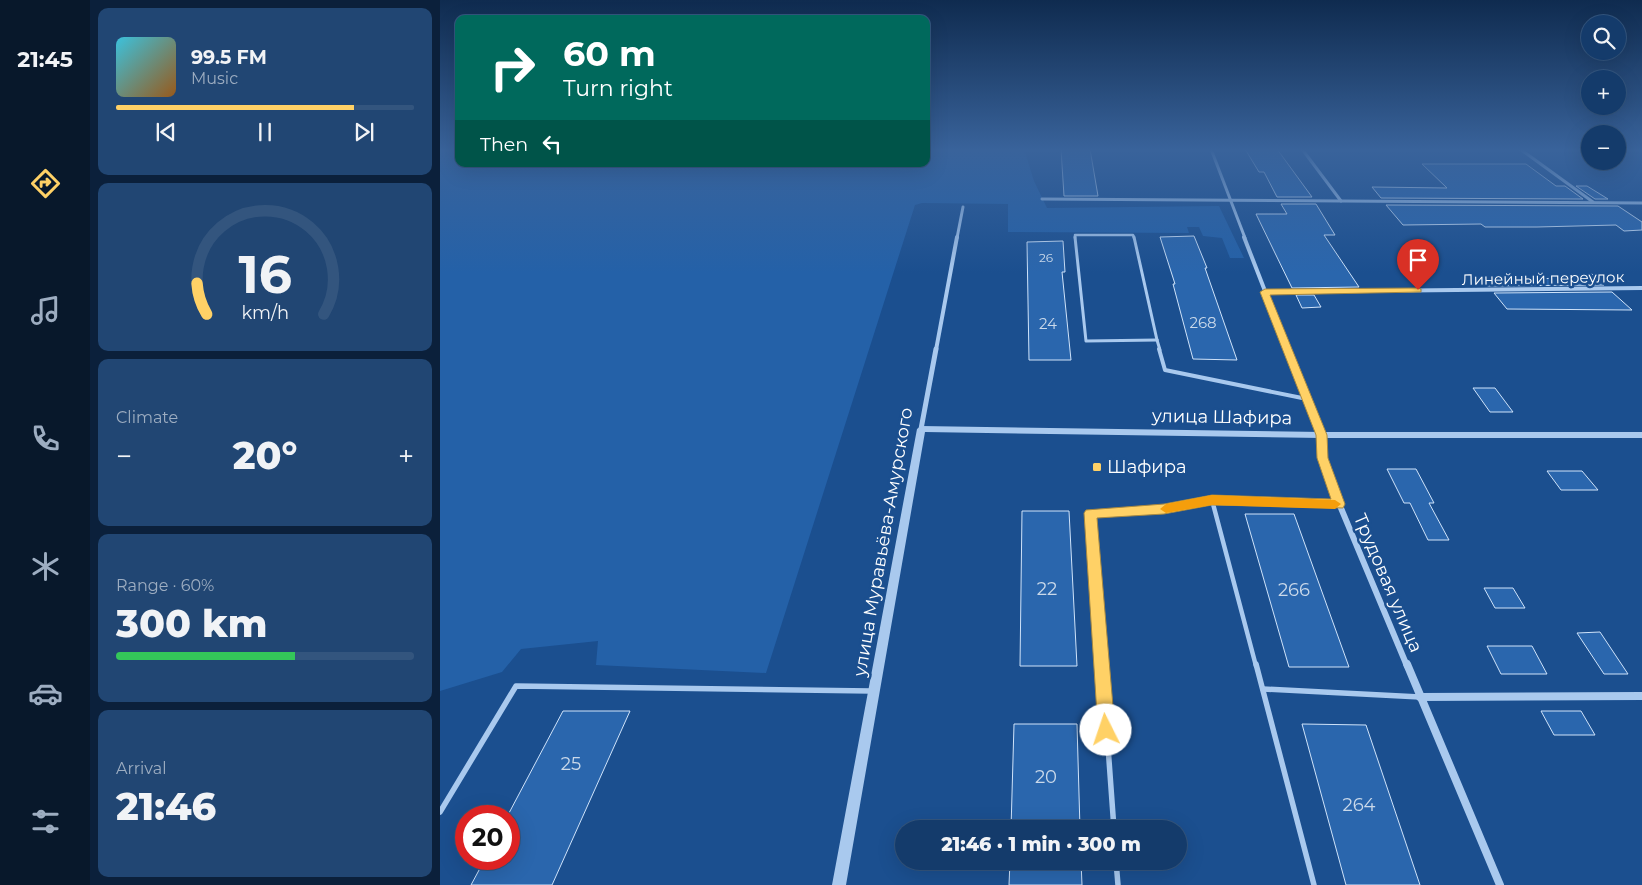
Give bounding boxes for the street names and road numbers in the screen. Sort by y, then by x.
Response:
street label: Линейный переулок [1462,267,1625,289]
street label: улица Шафира [1151,405,1292,429]
street label: улица Муравьёва-Амурского [848,406,918,679]
street label: Трудовая улица [1349,510,1427,656]

